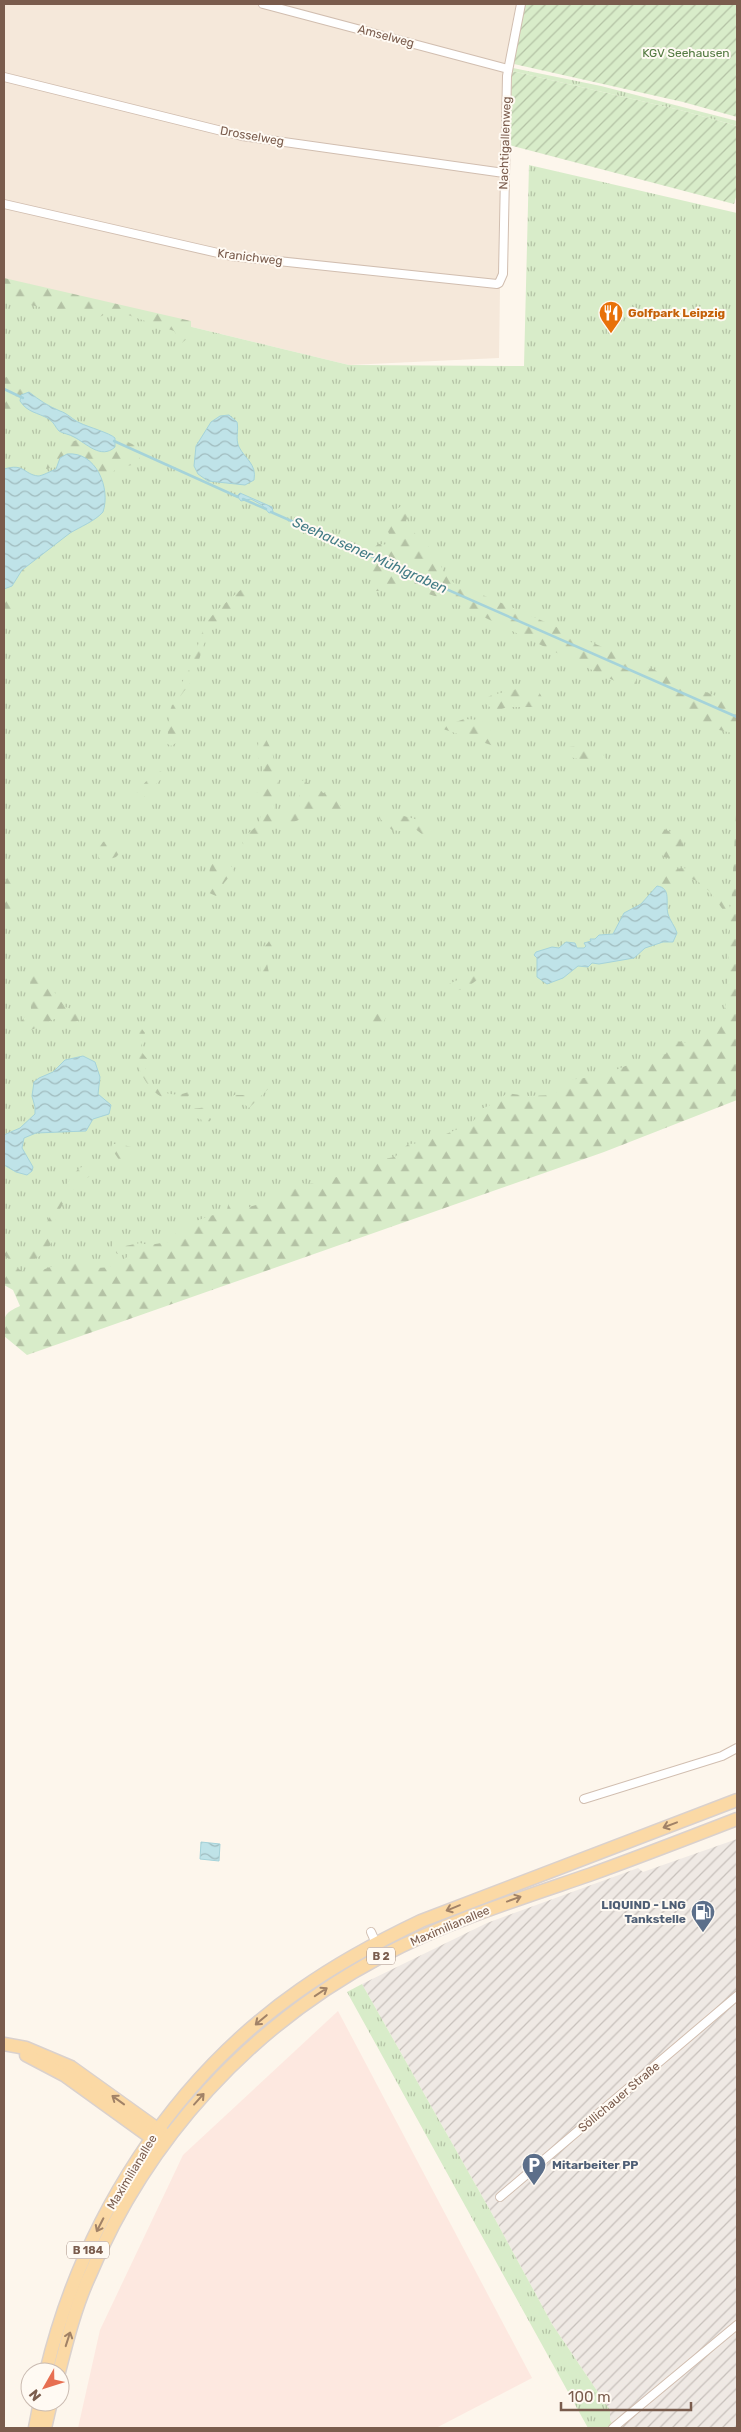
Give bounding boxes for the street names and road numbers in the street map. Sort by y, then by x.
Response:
street label: Amselweg [356,22,416,50]
street label: Nachtigallenweg [496,96,514,190]
street label: Drosselweg [219,123,285,149]
street label: Kranichweg [217,246,283,268]
street label: Maximilianallee [408,1903,492,1949]
road number: B 2 [367,1948,395,1964]
street label: Söllichauer Straße [575,2059,663,2135]
street label: Maximilianallee [104,2132,160,2212]
road number: B 184 [67,2242,109,2258]

